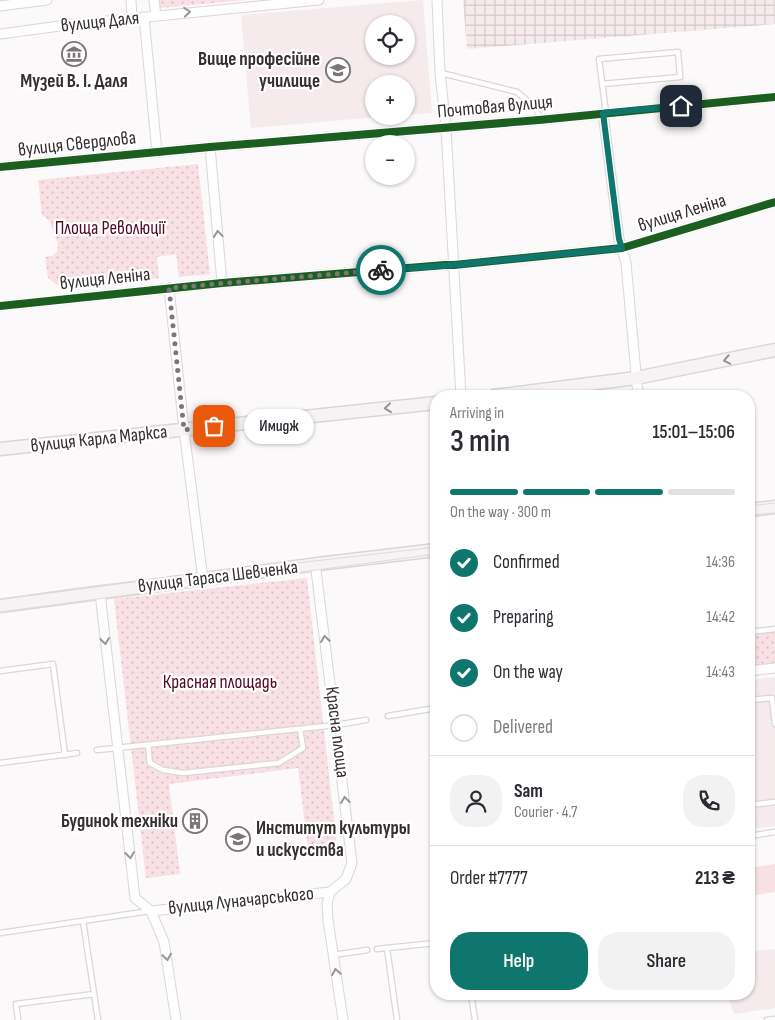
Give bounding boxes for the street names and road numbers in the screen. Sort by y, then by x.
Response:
street label: вулиця Даля [60,6,140,38]
street label: Почтовая вулиця [436,90,554,124]
street label: вулиця Свердлова [17,126,137,162]
street label: вулиця Леніна [635,189,729,237]
street label: вулиця Леніна [59,263,151,295]
street label: вулиця Карла Маркса [30,420,168,458]
street label: вулиця Тараса Шевченка [137,556,299,598]
street label: Красна площа [320,685,354,779]
street label: вулиця Луначарського [167,882,315,920]

